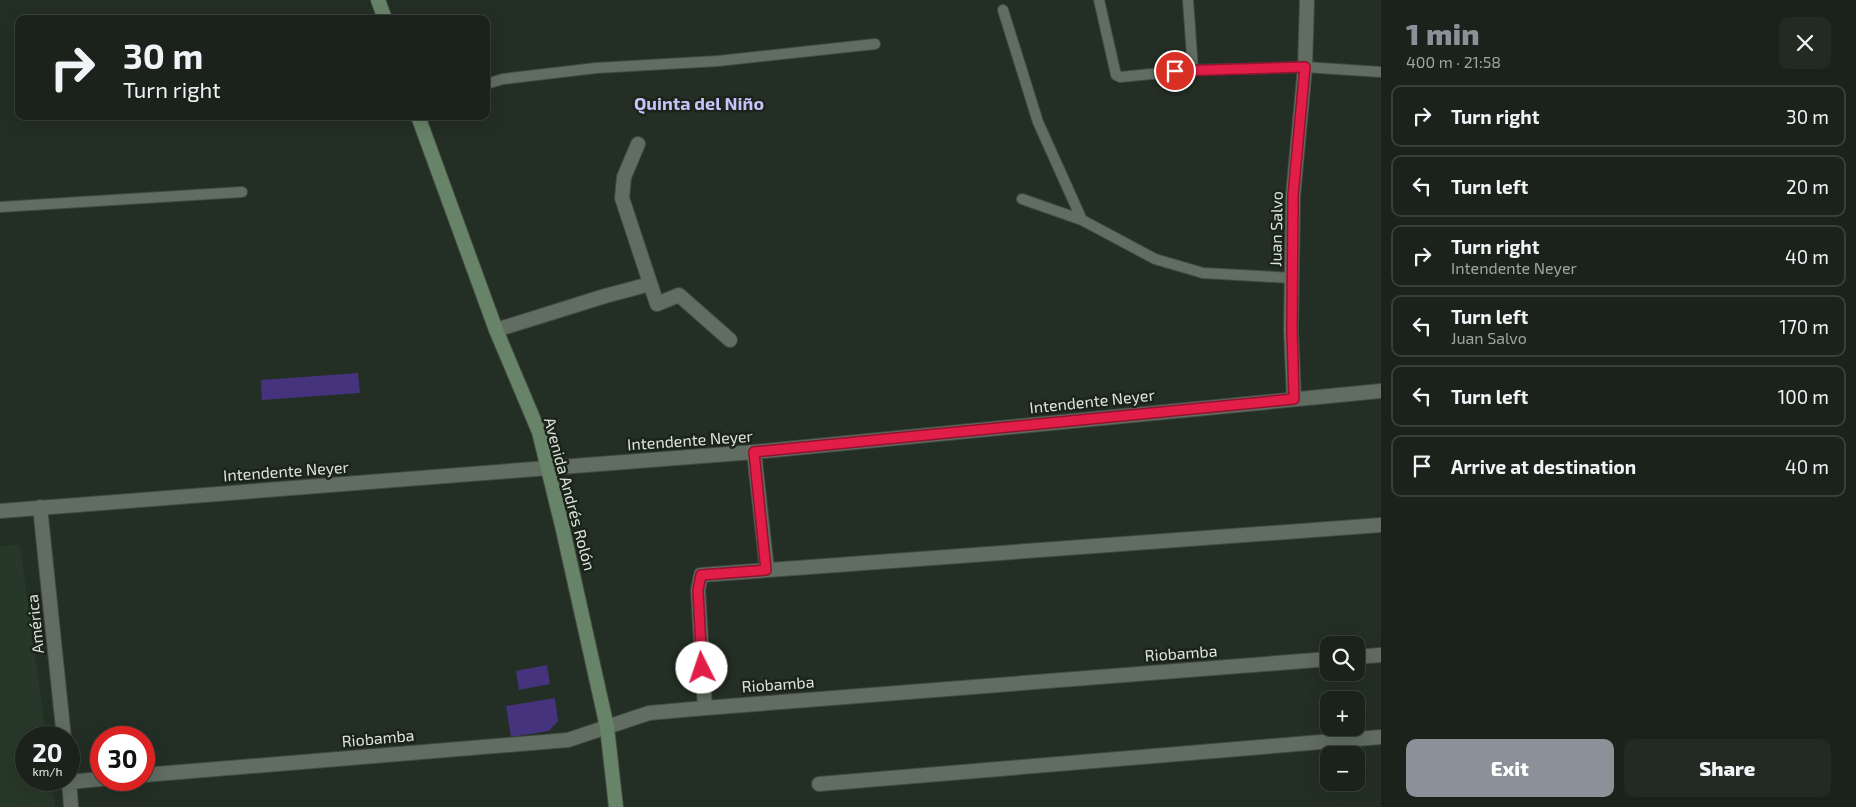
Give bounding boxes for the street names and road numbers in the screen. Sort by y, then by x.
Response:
street label: Juan Salvo [1265,191,1286,267]
street label: Intendente Neyer [1028,384,1156,417]
street label: Avenida Andrés Rolón [541,415,600,573]
street label: Intendente Neyer [626,426,754,453]
street label: Intendente Neyer [222,457,350,484]
street label: América [22,593,47,655]
street label: Riobamba [1144,640,1218,665]
street label: Riobamba [741,671,815,696]
street label: Riobamba [341,725,415,750]

